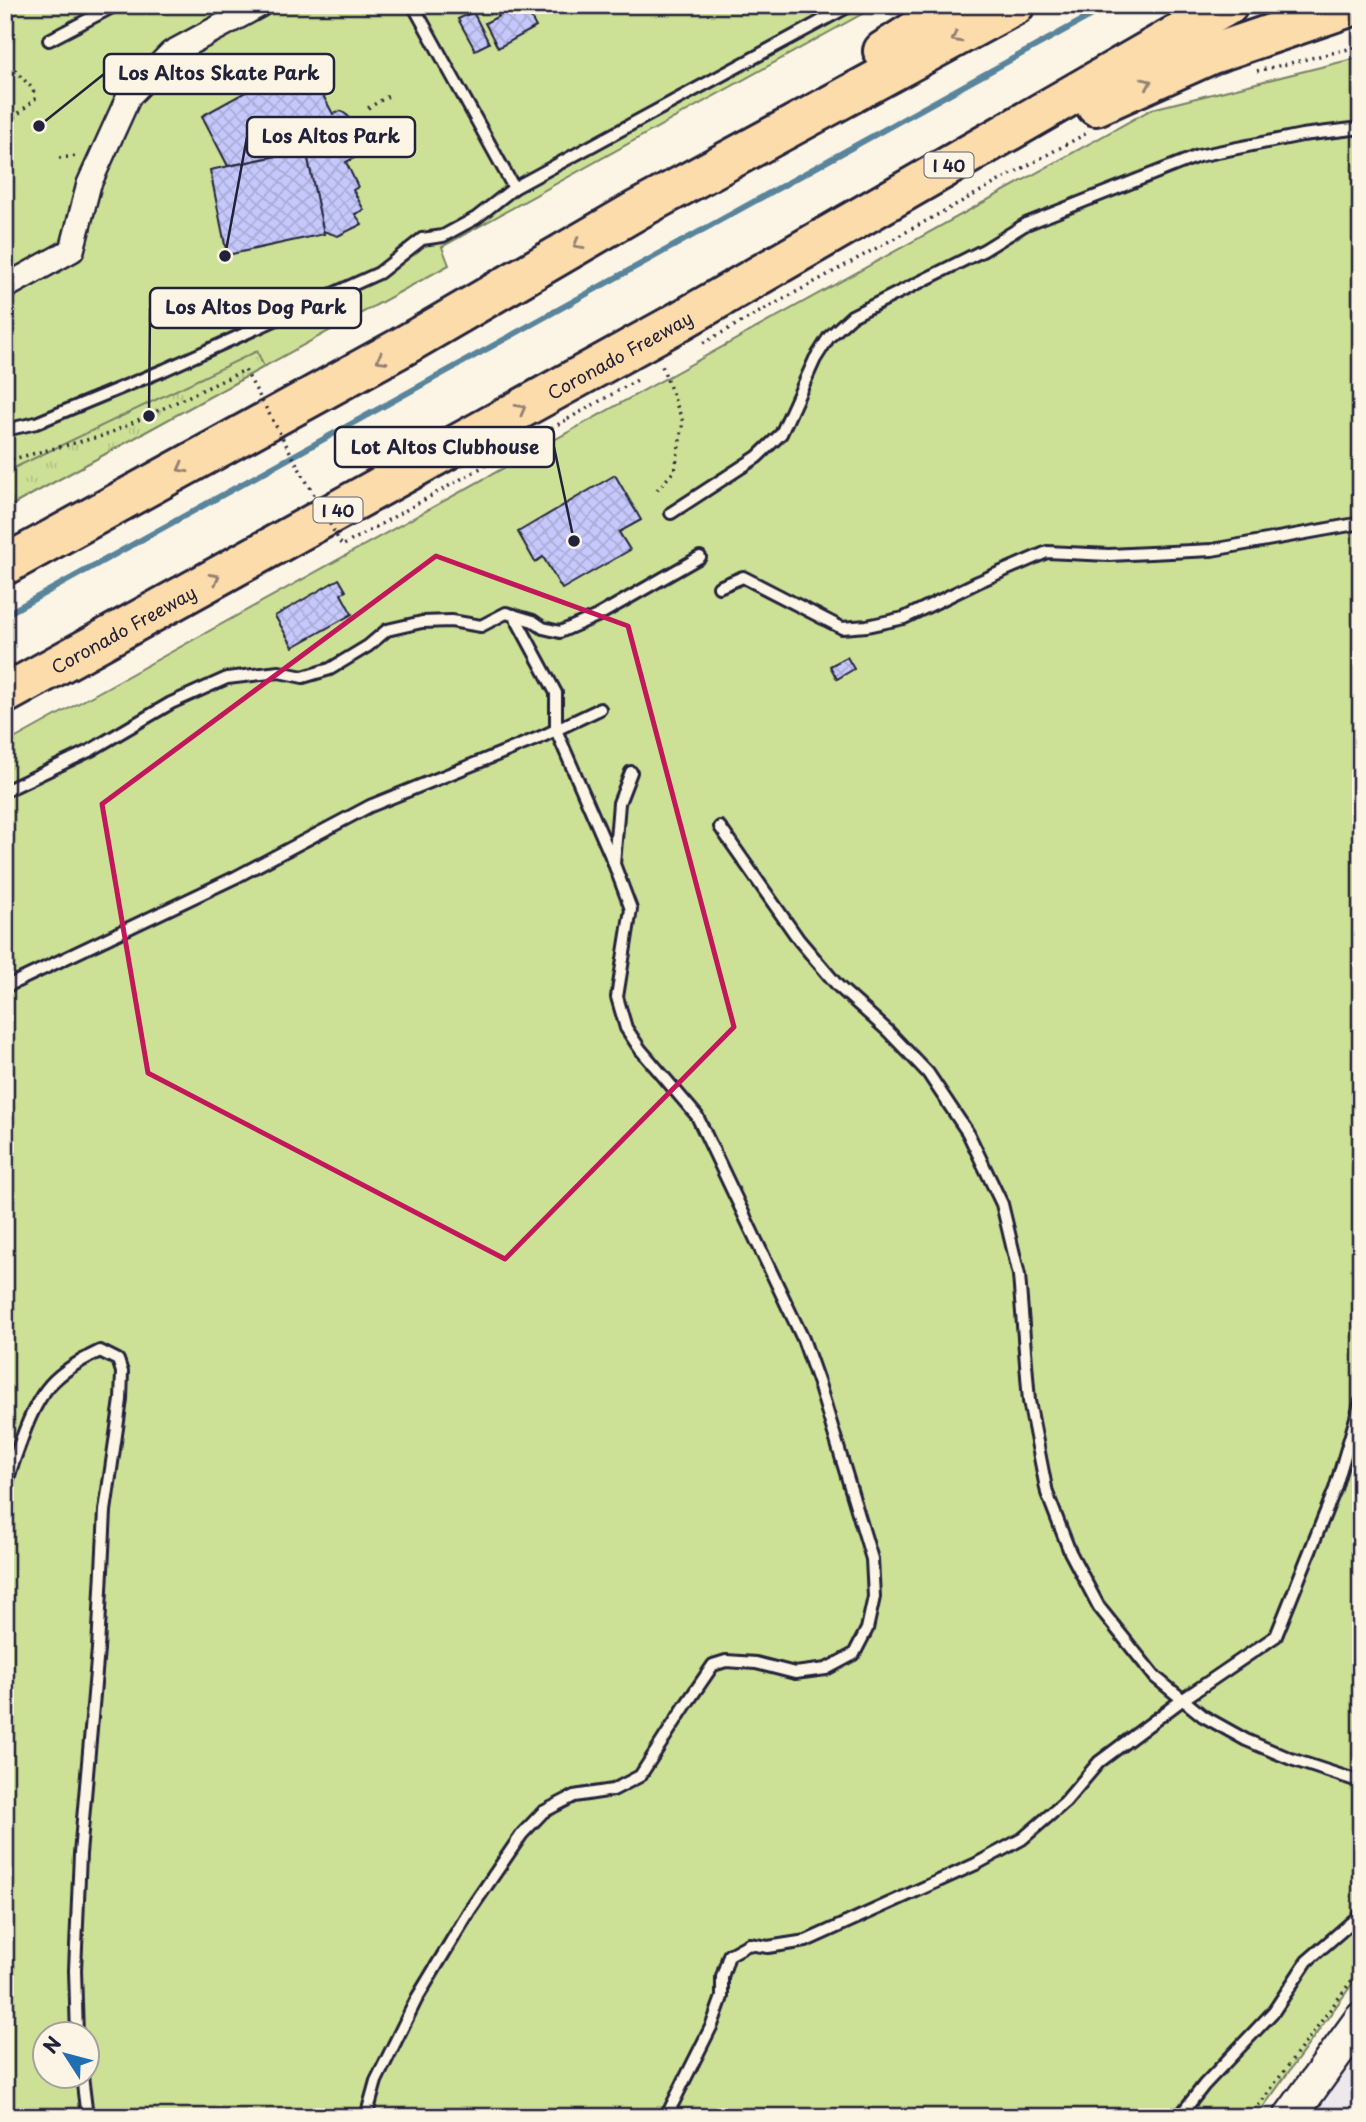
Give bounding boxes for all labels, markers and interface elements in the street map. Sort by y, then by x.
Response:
one-way arrow [951,30,963,43]
callout: Los Altos Skate Park [104,54,334,94]
text: Los Altos Skate Park [118,58,320,86]
one-way arrow [1140,77,1152,91]
callout: Los Altos Park [247,117,415,157]
text: Los Altos Park [262,121,400,149]
road number: I 40 [925,153,974,178]
one-way arrow [572,236,585,249]
callout: Los Altos Dog Park [150,288,361,328]
text: Los Altos Dog Park [165,292,347,320]
street label: Coronado Freeway [542,303,697,405]
one-way arrow [376,351,388,364]
one-way arrow [514,404,527,417]
callout: Lot Altos Clubhouse [335,427,554,467]
text: Lot Altos Clubhouse [351,432,539,460]
one-way arrow [177,460,189,473]
road number: I 40 [314,498,362,523]
one-way arrow [208,573,220,586]
street label: Coronado Freeway [46,578,201,680]
north arrow [32,2021,102,2090]
text: N [36,2030,67,2059]

